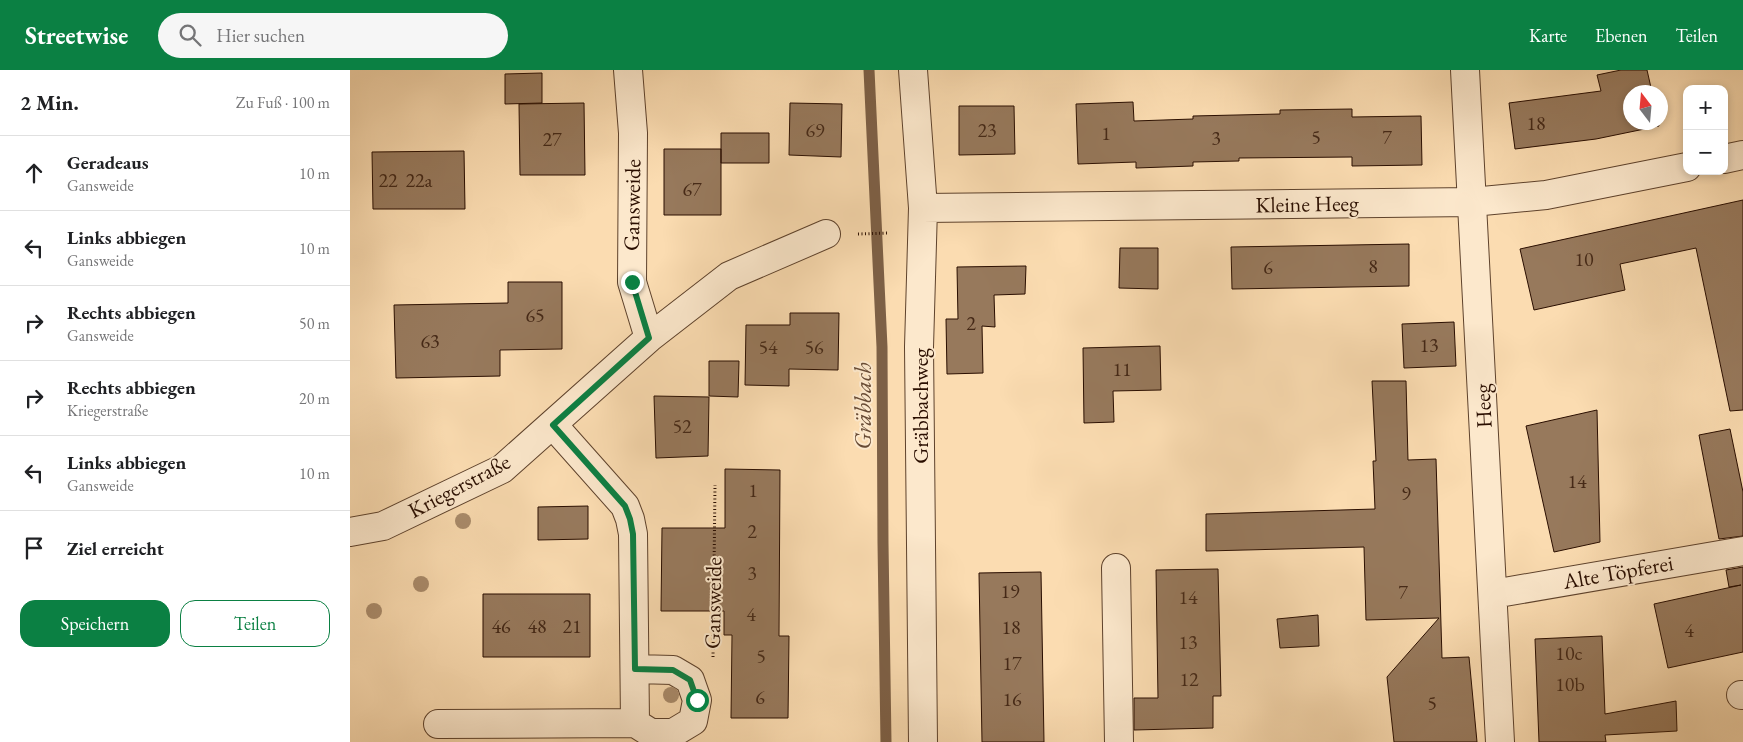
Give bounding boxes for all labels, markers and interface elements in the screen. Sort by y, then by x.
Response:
search box [158,13,508,58]
text: Streetwise [25,20,128,51]
icon: search [176,21,204,49]
text: Hier suchen [216,23,305,48]
text: Karte [1529,24,1567,47]
text: Ebenen [1595,24,1648,47]
text: Teilen [1676,24,1718,47]
north arrow [1623,85,1668,130]
map controls [1683,85,1728,175]
button: + [1683,85,1728,130]
text: 2 Min. [20,89,79,116]
text: Zu Fuß · 100 m [236,92,330,113]
house number: 18 [1526,110,1546,136]
house number: 69 [805,117,825,143]
house number: 23 [977,117,997,143]
house number: 1 [1101,120,1111,146]
house number: 5 [1311,124,1321,150]
house number: 7 [1382,124,1392,150]
house number: 3 [1211,125,1221,151]
house number: 27 [542,126,562,152]
button: − [1683,130,1728,175]
text: Geradeaus [67,150,149,175]
street label: Gansweide [617,158,647,251]
icon: ahead [20,159,48,187]
text: 10 m [299,163,330,184]
house number: 22 [378,167,398,193]
house number: 22a [405,167,433,193]
text: Gansweide [67,175,134,196]
house number: 67 [682,176,702,202]
street label: Kleine Heeg [1255,189,1359,219]
text: Links abbiegen [67,225,186,250]
icon: left [20,234,48,262]
text: 10 m [299,238,330,259]
house number: 10 [1574,246,1594,272]
text: Gansweide [67,250,134,271]
house number: 8 [1368,253,1378,279]
house number: 6 [1263,254,1273,280]
route end [621,271,644,294]
text: Rechts abbiegen [67,300,196,325]
house number: 65 [525,302,545,328]
icon: right [20,309,48,337]
house number: 2 [966,310,976,336]
text: 50 m [299,313,330,334]
text: Gansweide [67,325,134,346]
house number: 63 [420,328,440,354]
house number: 13 [1419,332,1439,358]
house number: 54 [758,334,778,360]
house number: 56 [804,334,824,360]
street label: Gräbbachweg [906,348,935,464]
house number: 11 [1112,356,1132,382]
water label: Gräbbach [847,362,878,450]
text: Rechts abbiegen [67,375,196,400]
street label: Heeg [1467,383,1499,429]
icon: right [20,384,48,412]
text: 20 m [299,388,330,409]
text: Kriegerstraße [67,400,148,421]
house number: 52 [672,413,692,439]
street label: Kriegerstraße [403,447,515,525]
text: Links abbiegen [67,450,186,475]
icon: left [20,459,48,487]
text: 10 m [299,463,330,484]
house number: 14 [1567,468,1587,494]
text: Gansweide [67,475,134,496]
house number: 1 [748,477,758,503]
house number: 9 [1401,480,1411,506]
house number: 2 [747,518,757,544]
icon: arrive [20,534,48,562]
text: Ziel erreicht [67,536,164,561]
street label: Alte Töpferei [1560,548,1675,596]
street label: Gansweide [698,556,728,649]
house number: 3 [747,560,757,586]
house number: 19 [1000,578,1020,604]
house number: 7 [1398,579,1408,605]
house number: 14 [1178,584,1198,610]
button: Speichern [20,600,170,647]
button: Teilen [180,600,330,647]
house number: 4 [746,601,756,627]
house number: 46 [491,613,511,639]
house number: 48 [527,613,547,639]
house number: 21 [562,613,582,639]
house number: 18 [1001,614,1021,640]
house number: 4 [1684,617,1694,643]
house number: 13 [1178,629,1198,655]
house number: 10c [1555,640,1583,666]
house number: 5 [756,643,766,669]
house number: 17 [1002,650,1022,676]
house number: 12 [1179,666,1199,692]
house number: 10b [1555,671,1585,697]
house number: 6 [755,684,765,710]
house number: 16 [1002,686,1022,712]
route start [686,689,709,712]
house number: 5 [1427,690,1437,716]

